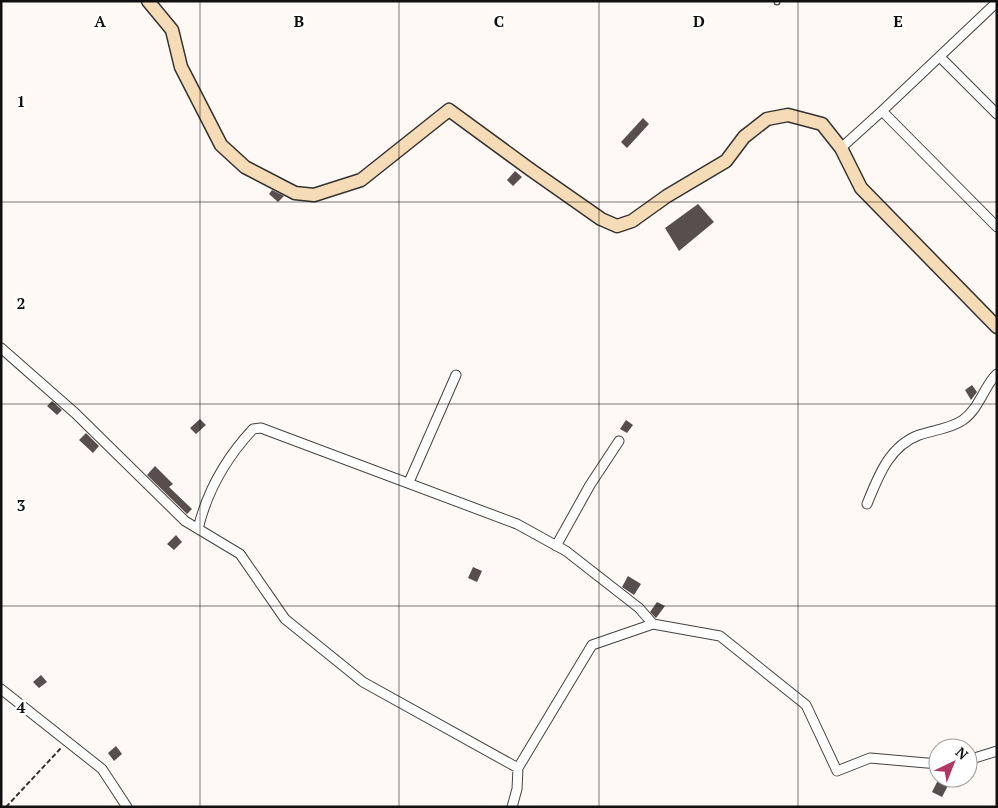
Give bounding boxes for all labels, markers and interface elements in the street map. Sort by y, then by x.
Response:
text: A [94,10,106,32]
text: B [294,10,304,32]
text: C [494,10,504,32]
text: D [693,10,705,32]
text: E [893,10,903,32]
text: 1 [16,90,26,112]
text: 2 [16,292,26,314]
text: 3 [16,494,26,516]
text: 4 [16,696,26,718]
north arrow [928,738,978,788]
text: N [952,743,973,764]

